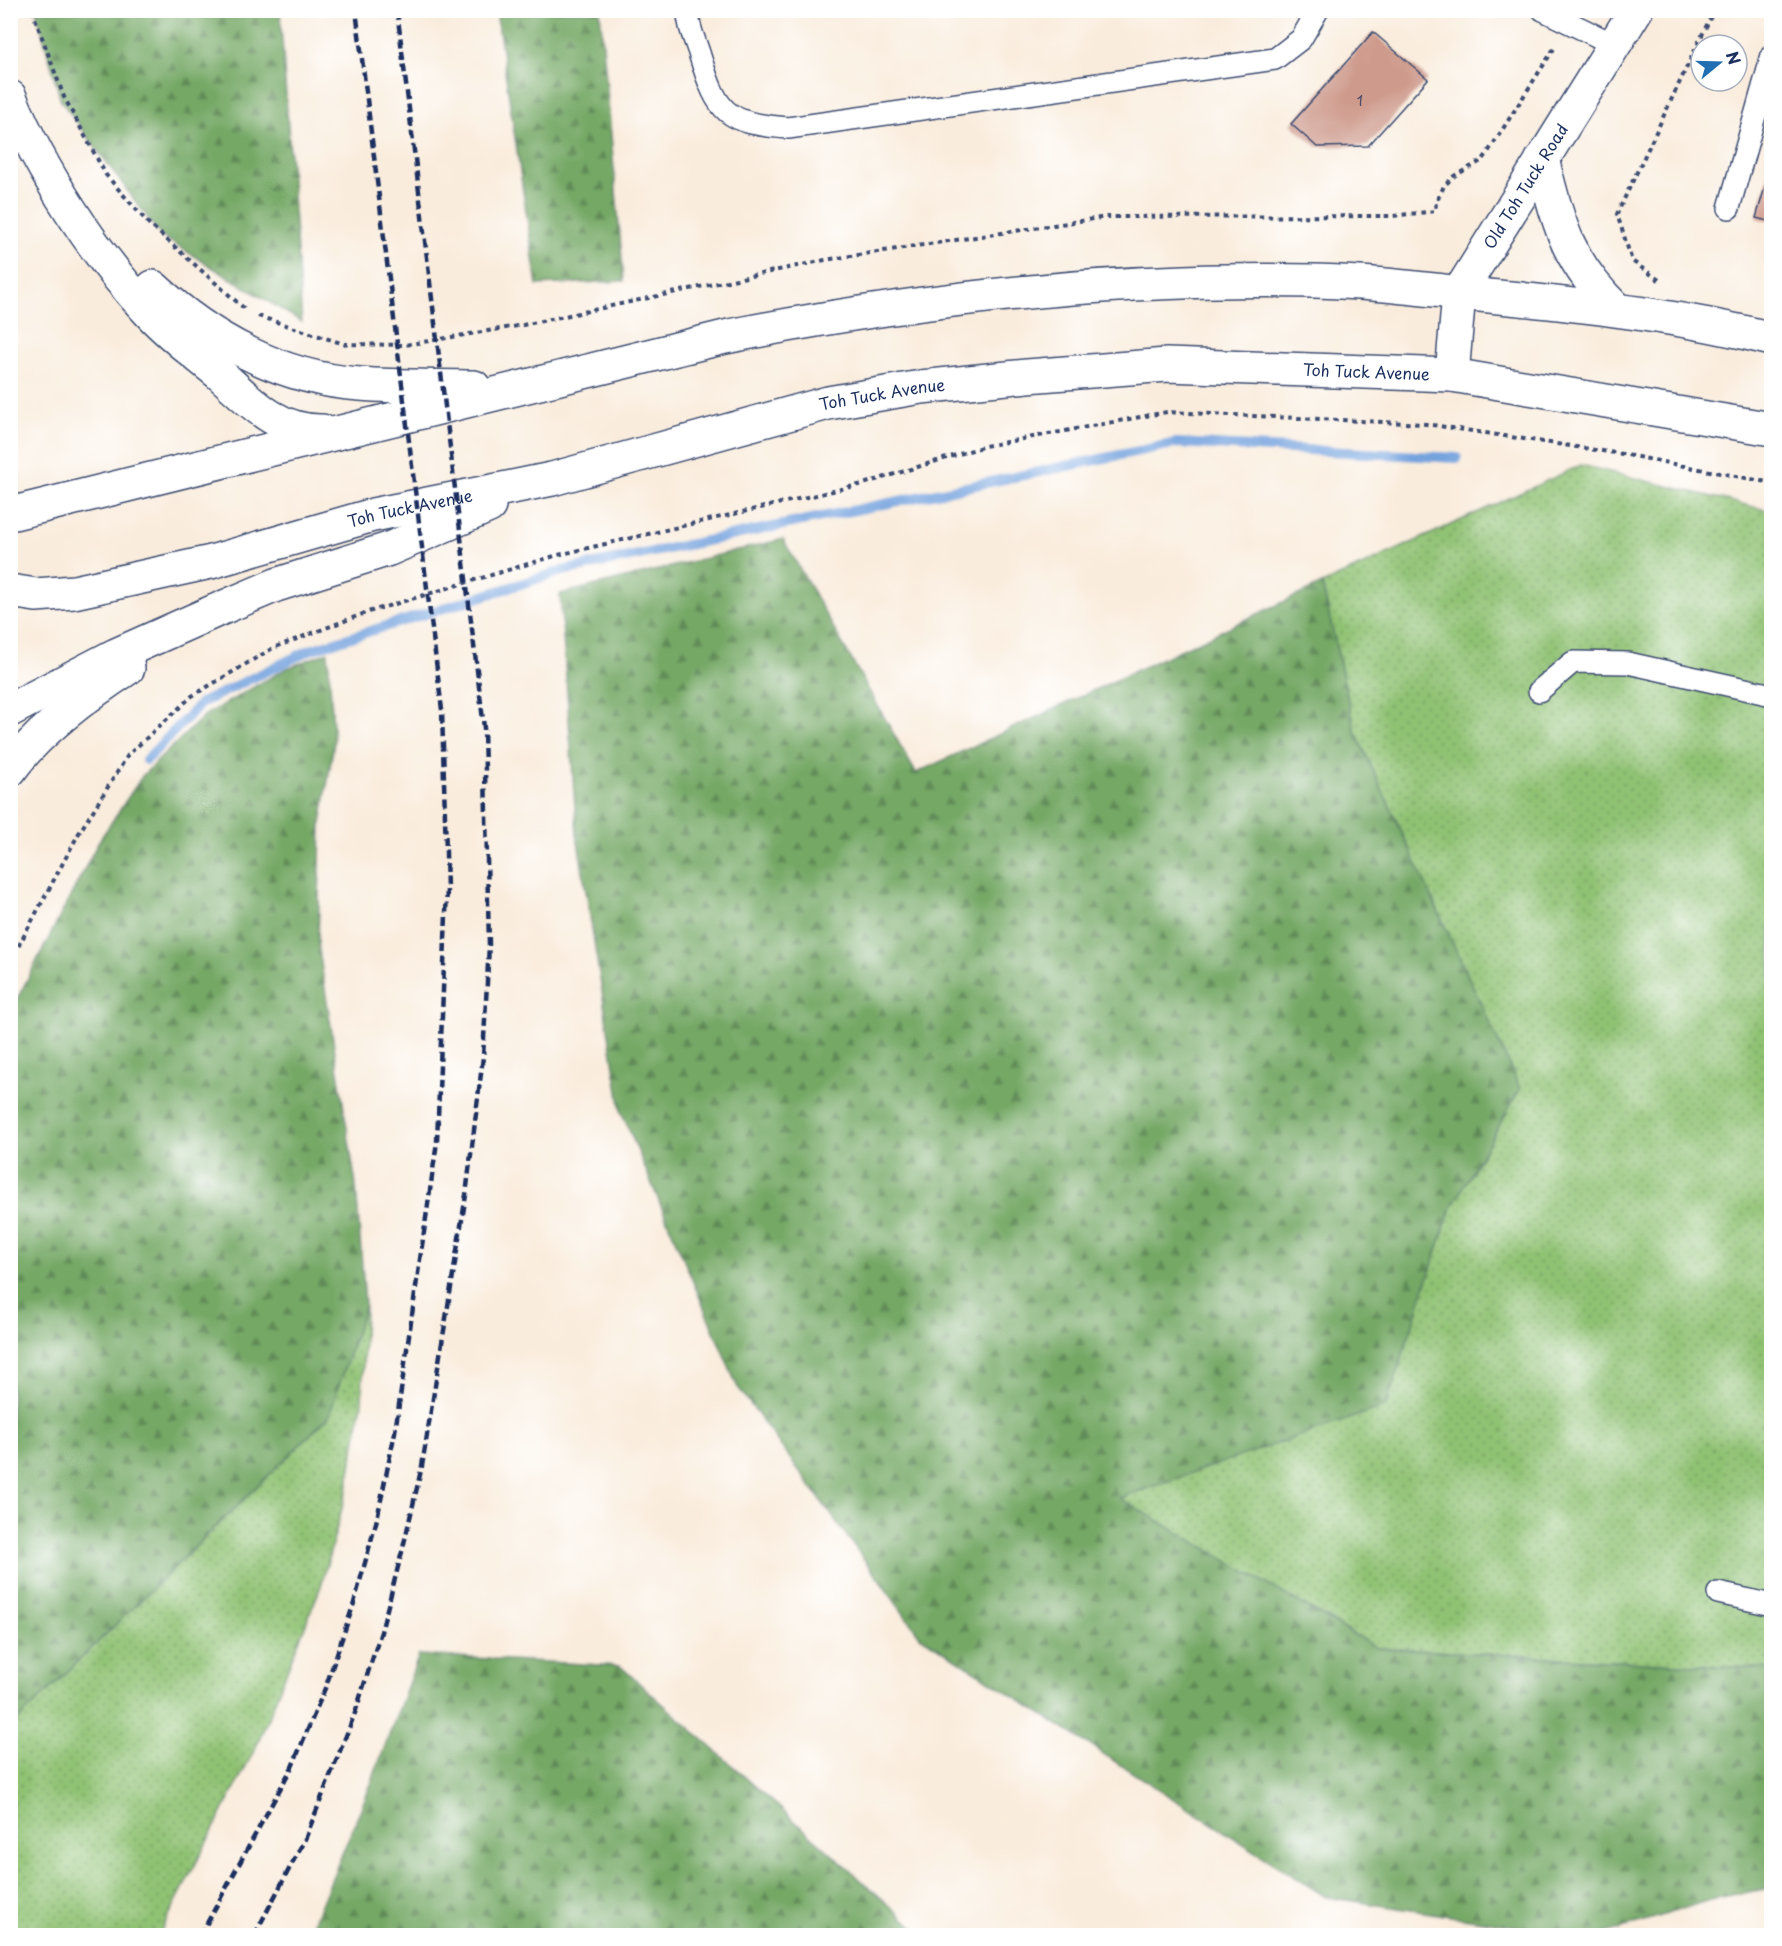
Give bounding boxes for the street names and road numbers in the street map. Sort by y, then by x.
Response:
street label: Old Toh Tuck Road [1477,119,1573,253]
street label: Toh Tuck Avenue [1302,357,1430,385]
street label: Toh Tuck Avenue [816,372,946,416]
street label: Toh Tuck Avenue [345,482,475,533]

